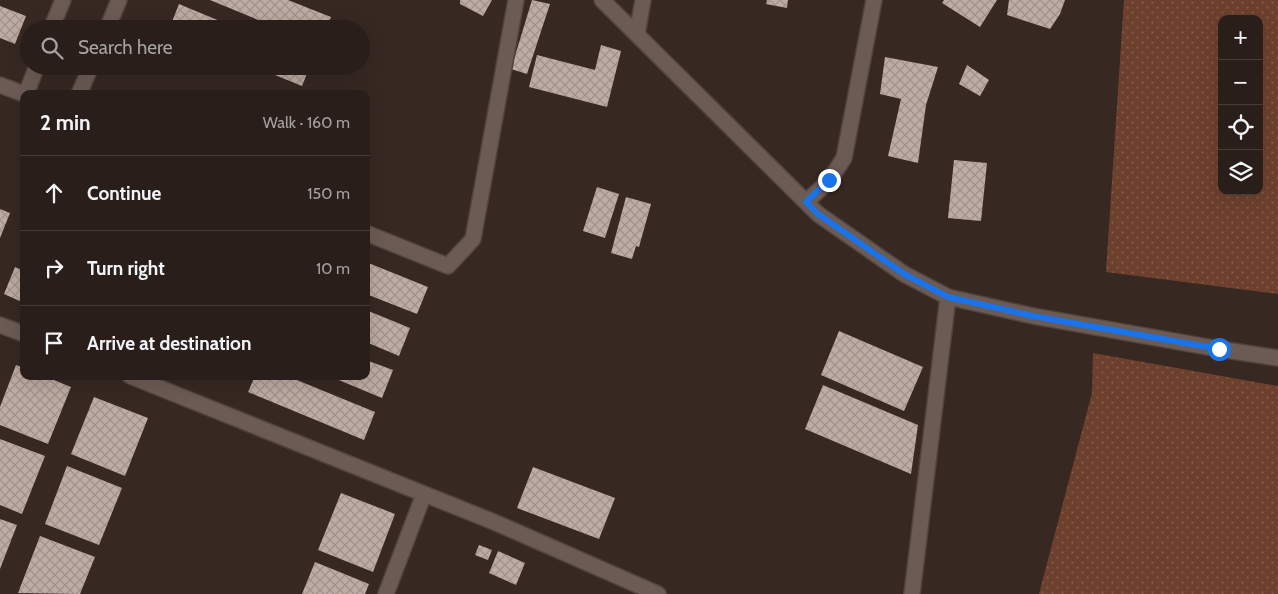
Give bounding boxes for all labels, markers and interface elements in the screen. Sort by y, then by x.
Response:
map controls [1218,15,1263,195]
button: + [1218,15,1263,60]
search box [20,20,370,75]
icon: search [38,34,66,62]
text: Search here [78,36,172,59]
button: − [1218,60,1263,105]
button: locate [1218,105,1263,150]
text: 2 min [40,110,91,135]
text: Walk · 160 m [263,113,350,132]
button: layers [1218,150,1263,195]
route end [818,169,841,192]
icon: ahead [40,179,68,207]
text: Continue [87,182,161,205]
text: 150 m [307,184,350,203]
icon: right [40,254,68,282]
text: Turn right [87,257,165,280]
text: 10 m [316,259,350,278]
icon: arrive [40,329,68,357]
text: Arrive at destination [87,332,251,355]
route start [1208,338,1231,361]

